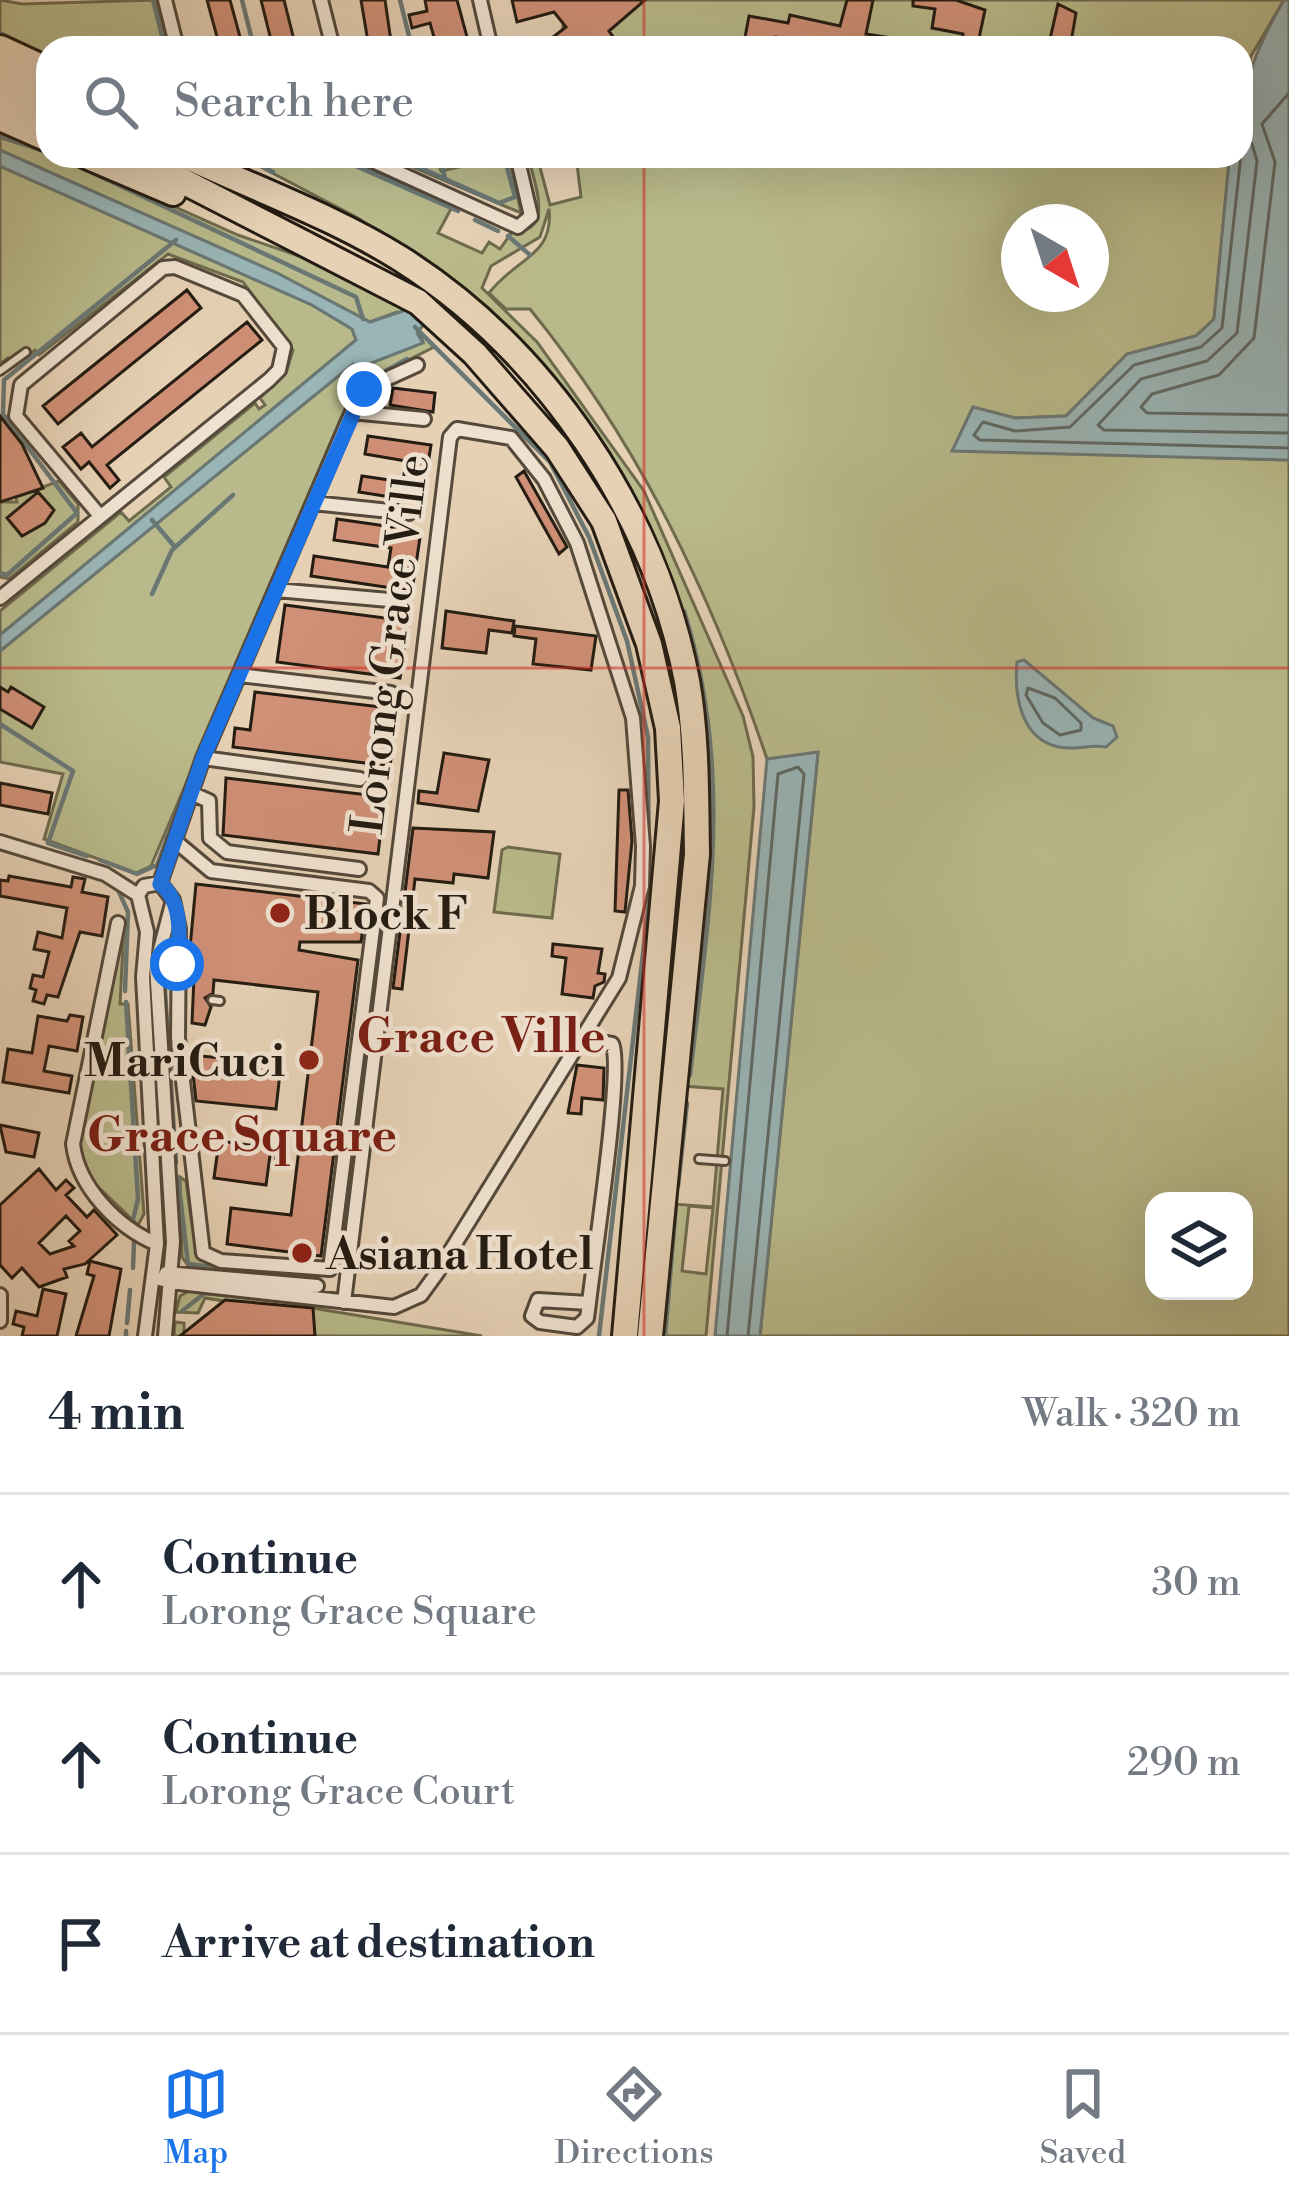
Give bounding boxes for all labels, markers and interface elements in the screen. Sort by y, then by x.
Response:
search box [36,36,1253,168]
icon: search [78,69,144,135]
text: Search here [174,74,414,131]
north arrow [1001,204,1109,312]
route end [337,362,391,416]
street label: Lorong Grace Ville [340,451,443,838]
place label: Block F [304,887,469,944]
marker: Block F [267,900,293,926]
route start [150,937,204,991]
district label: Grace Ville [356,1008,606,1068]
place label: MariCuci [84,1034,285,1091]
marker: MariCuci [296,1047,322,1073]
district label: Grace Square [87,1107,397,1167]
map controls [1145,1192,1253,1300]
button: layers [1145,1192,1253,1300]
place label: Asiana Hotel [325,1227,594,1284]
marker: Asiana Hotel [289,1240,315,1266]
text: 4 min [48,1382,184,1446]
text: Walk · 320 m [1022,1390,1241,1439]
text: Continue [162,1531,358,1588]
icon: ahead [48,1551,114,1617]
text: 30 m [1151,1559,1241,1608]
text: Lorong Grace Square [162,1588,537,1637]
text: Continue [162,1711,358,1768]
icon: ahead [48,1731,114,1797]
text: 290 m [1127,1739,1241,1788]
text: Lorong Grace Court [162,1768,515,1817]
icon: arrive [48,1911,114,1977]
text: Arrive at destination [162,1915,595,1972]
tab: Map [163,2061,229,2174]
tab: Directions [555,2061,714,2174]
tab: Saved [1039,2061,1126,2174]

